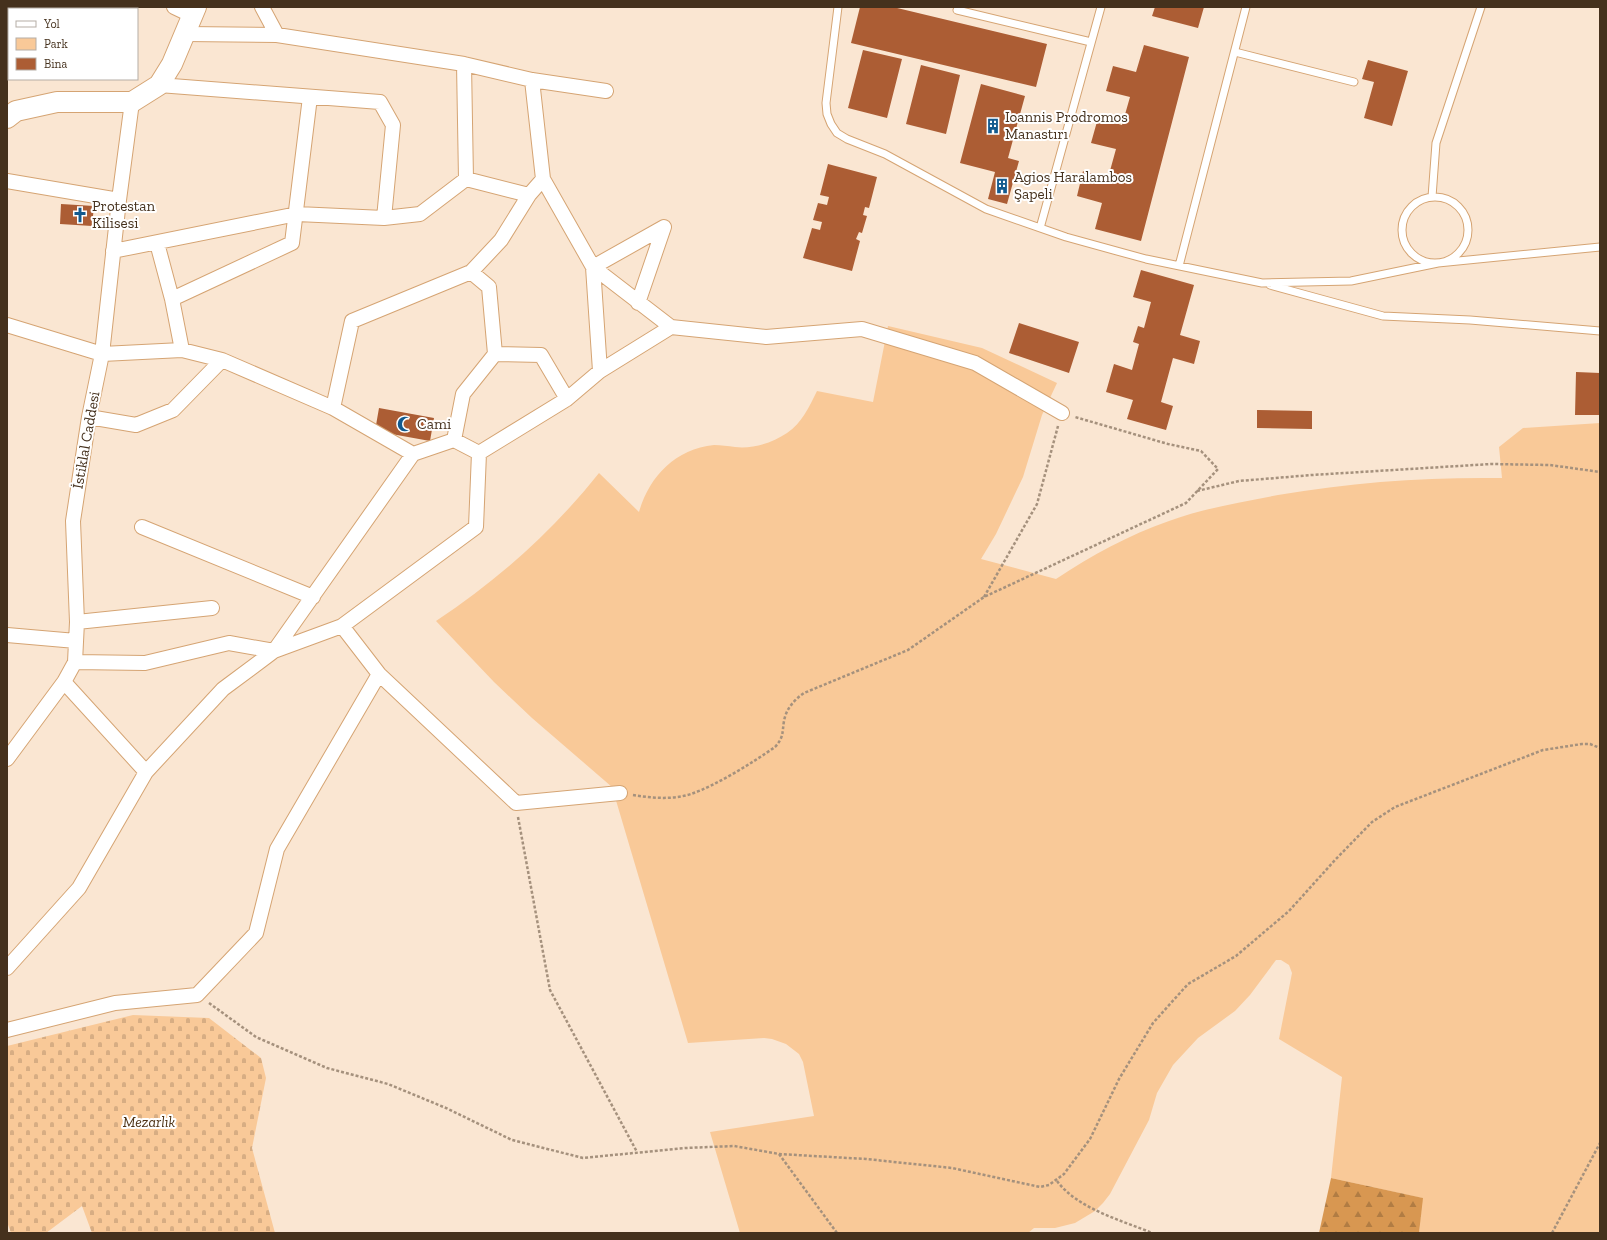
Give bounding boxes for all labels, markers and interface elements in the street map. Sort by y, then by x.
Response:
legend [8,8,138,80]
text: Yol [43,17,60,31]
text: Park [44,37,69,51]
text: Bina [44,57,67,71]
place label: Ioannis Prodromos Manastırı [1005,108,1128,143]
building icon: Ioannis Prodromos Manastırı [984,117,1002,135]
place label: Agios Haralambos Şapeli [1014,168,1132,203]
building icon: Agios Haralambos Şapeli [993,177,1011,195]
place label: Protestan Kilisesi [92,197,156,232]
church icon: Protestan Kilisesi [71,206,89,224]
street label: İstiklal Caddesi [69,390,103,490]
mosque icon: Cami [396,415,414,433]
place label: Cami [417,415,451,433]
park label: Mezarlık [123,1113,176,1131]

